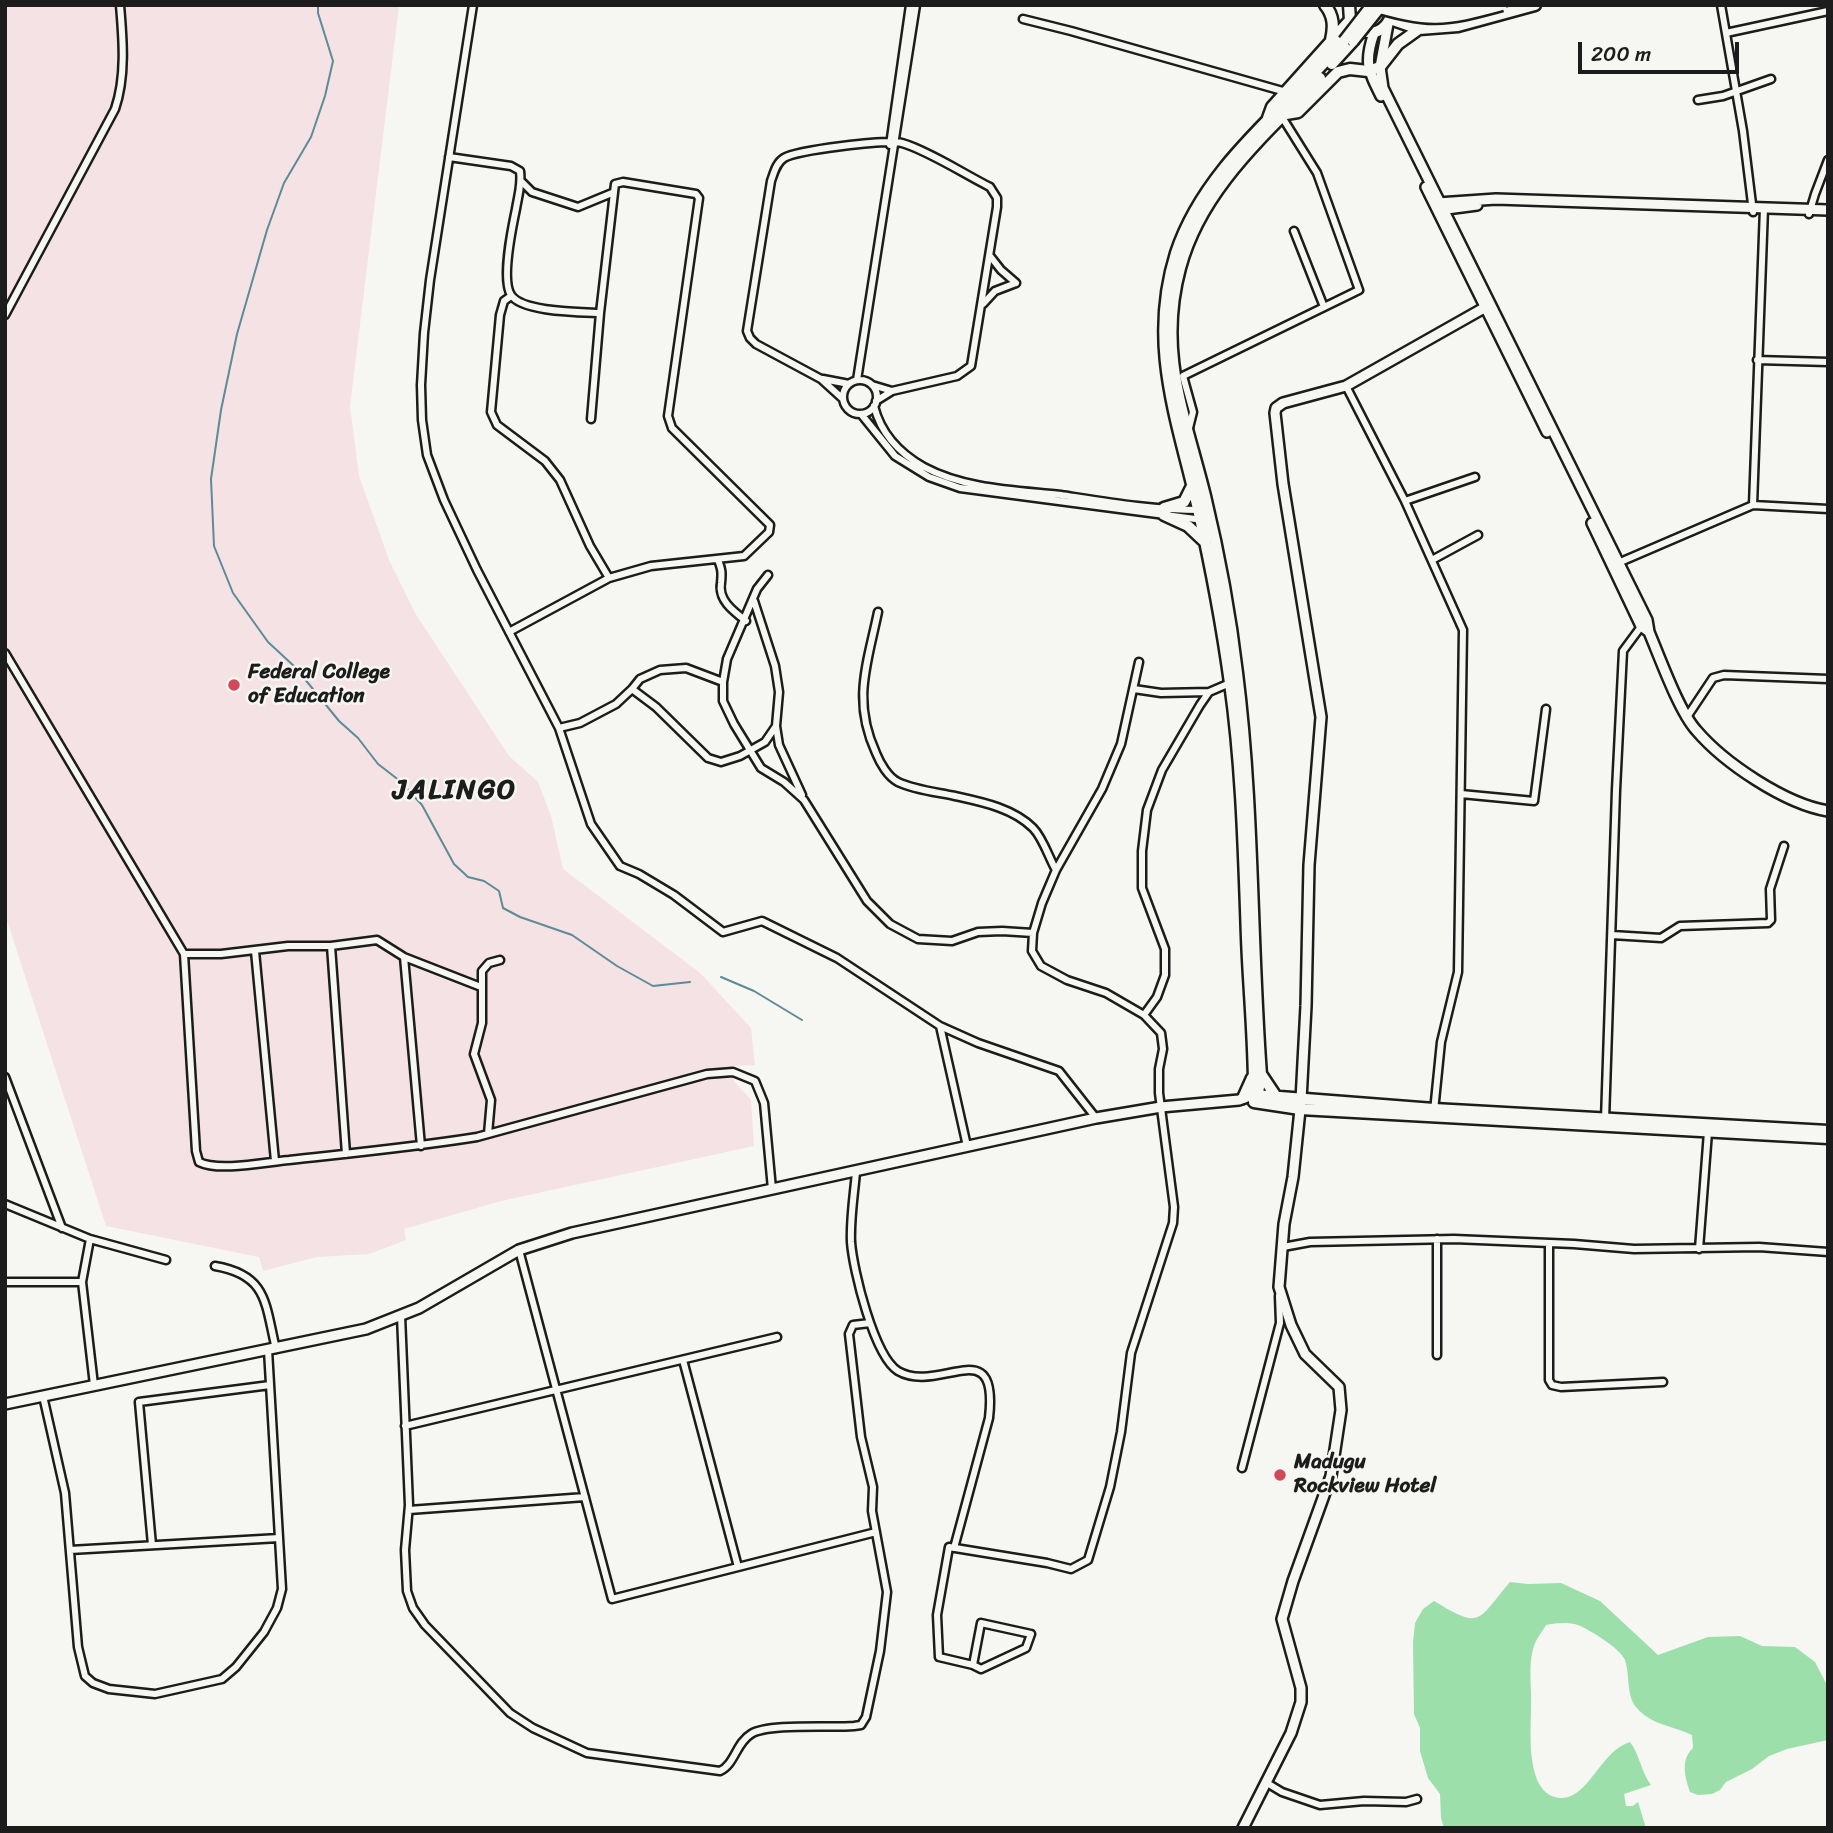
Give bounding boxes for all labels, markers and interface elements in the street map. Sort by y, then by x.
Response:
scale bar [1581,28,1742,72]
text: 200 m [1591,35,1651,73]
place label: Federal College of Education [248,660,390,710]
marker: Federal College of Education [226,677,242,693]
district label: JALINGO [395,774,515,808]
place label: Madugu Rockview Hotel [1294,1450,1436,1500]
marker: Madugu Rockview Hotel [1272,1467,1288,1483]

